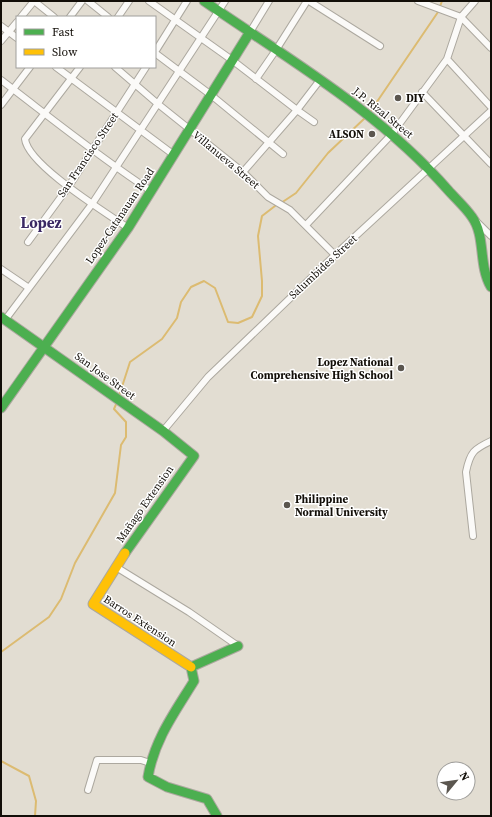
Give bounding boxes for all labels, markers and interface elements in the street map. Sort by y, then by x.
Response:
legend [16,16,156,68]
text: Fast [52,24,74,40]
text: Slow [52,44,78,60]
street label: J.P. Rizal Street [349,83,417,142]
place label: DIY [406,91,425,106]
marker: DIY [393,93,403,103]
street label: San Francisco Street [54,109,122,200]
place label: ALSON [329,127,364,142]
street label: Villanueva Street [189,128,263,193]
marker: ALSON [367,129,377,139]
street label: Lopez-Catanauan Road [82,164,158,267]
district label: Lopez [20,212,62,233]
street label: Salumbides Street [286,231,361,302]
street label: San Jose Street [72,349,139,403]
place label: Lopez National Comprehensive High School [251,355,393,383]
marker: Lopez National Comprehensive High School [396,363,406,373]
street label: Mañago Extension [113,462,177,545]
place label: Philippine Normal University [295,492,388,520]
marker: Philippine Normal University [282,500,292,510]
street label: Barros Extension [101,592,180,650]
north arrow [436,761,476,801]
text: N [456,769,473,784]

